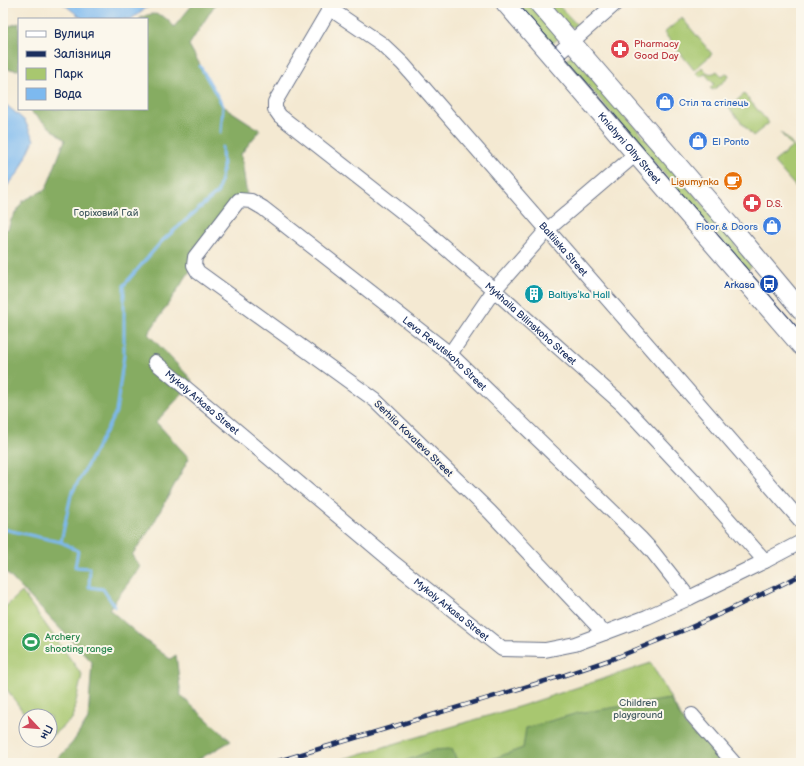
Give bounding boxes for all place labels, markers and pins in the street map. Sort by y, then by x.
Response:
pharmacy icon: Pharmacy Good Day [609,38,631,60]
place label: Pharmacy Good Day [634,38,679,62]
shop icon: Стіл та стілець [654,91,676,113]
place label: Стіл та стілець [679,97,748,109]
shop icon: El Ponto [687,130,709,152]
place label: El Ponto [712,136,750,148]
cafe icon: Ligumynka [722,170,744,192]
place label: Ligumynka [671,176,719,188]
pharmacy icon: D.S. [741,192,763,214]
place label: D.S. [766,198,783,210]
shop icon: Floor & Doors [761,215,783,237]
place label: Floor & Doors [696,221,758,233]
bus stop icon: Arkasa [758,273,780,295]
place label: Arkasa [724,279,755,291]
building icon: Baltiysʹka Hall [523,283,545,305]
place label: Baltiysʹka Hall [548,289,610,301]
sports icon: Archery shooting range [20,631,42,653]
place label: Archery shooting range [45,631,113,655]

